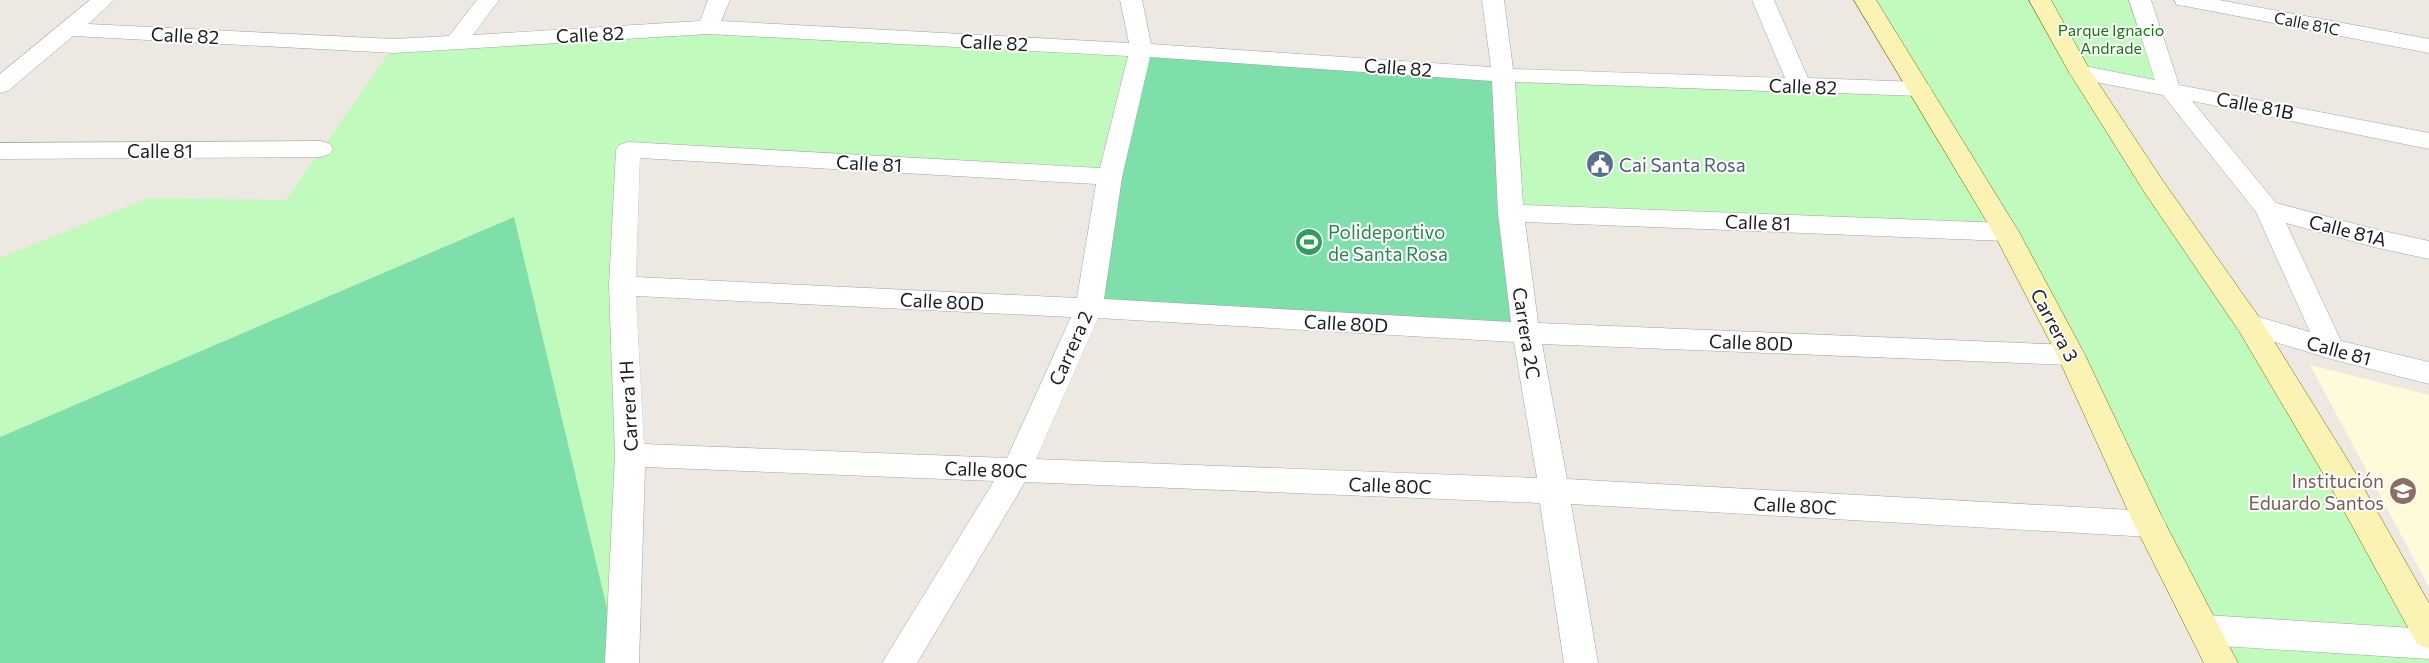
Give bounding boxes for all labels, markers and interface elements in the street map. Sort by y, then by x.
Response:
street label: Calle 81C [2273,7,2341,39]
park label: Parque Ignacio Andrade [2058,20,2164,57]
street label: Calle 82 [555,21,625,47]
street label: Calle 82 [150,22,220,48]
street label: Calle 82 [959,29,1029,55]
street label: Calle 82 [1363,53,1433,81]
street label: Calle 82 [1768,73,1838,99]
street label: Calle 81B [2214,86,2296,124]
street label: Calle 81 [127,139,193,162]
public building icon: Cai Santa Rosa [1585,149,1615,179]
street label: Calle 81 [835,150,903,176]
place label: Cai Santa Rosa [1619,153,1746,176]
street label: Calle 81 [1725,209,1791,235]
street label: Calle 81A [2307,209,2389,251]
place label: Polideportivo de Santa Rosa [1328,220,1448,265]
sports icon: Polideportivo de Santa Rosa [1294,227,1324,257]
street label: Carrera 3 [2026,284,2084,366]
street label: Carrera 2C [1508,286,1546,380]
street label: Calle 80D [899,287,985,315]
street label: Carrera 2 [1043,307,1097,389]
street label: Calle 80D [1303,309,1389,337]
street label: Calle 80D [1709,329,1793,355]
street label: Calle 81 [2304,330,2374,370]
street label: Carrera 1H [614,360,642,452]
street label: Calle 80C [944,456,1028,482]
place label: Institución Eduardo Santos [2249,469,2384,514]
street label: Calle 80C [1348,472,1432,498]
school or university icon: Institución Eduardo Santos [2388,476,2418,506]
street label: Calle 80C [1753,491,1837,519]

